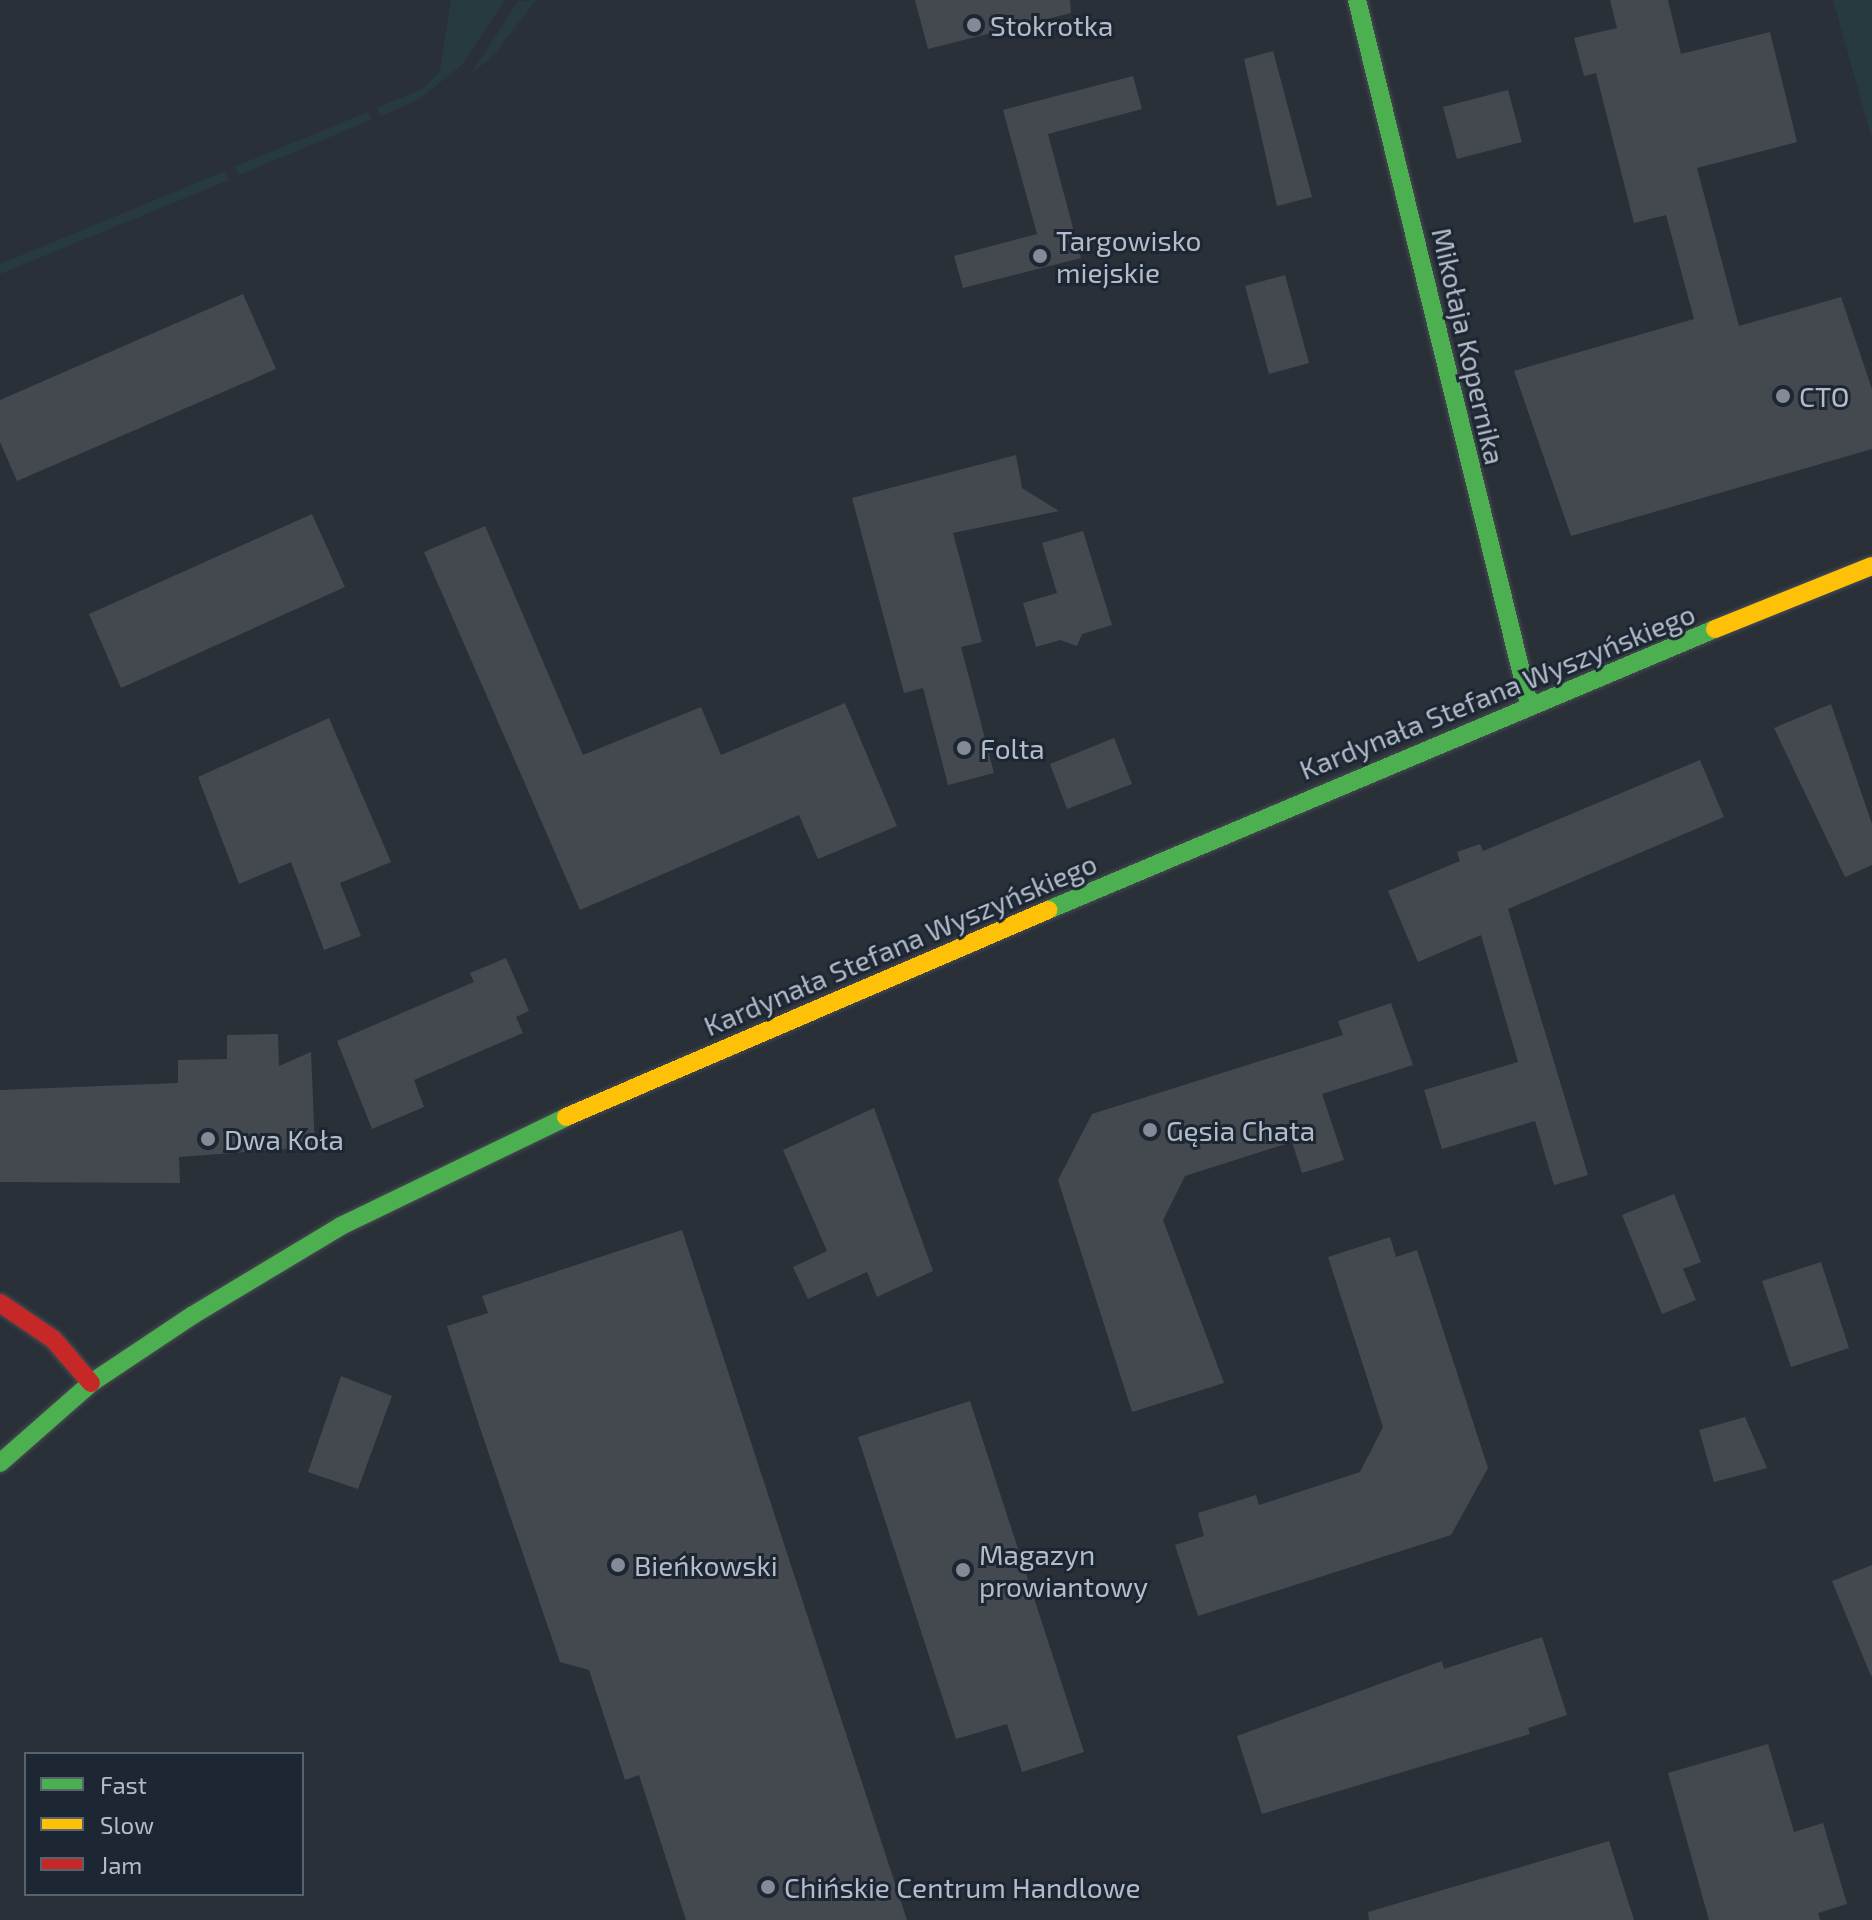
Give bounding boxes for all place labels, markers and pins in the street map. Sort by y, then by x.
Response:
place label: Stokrotka [990,8,1113,42]
marker: Stokrotka [965,16,983,34]
place label: Targowisko miejskie [1056,223,1201,289]
marker: Targowisko miejskie [1031,247,1049,265]
place label: CTO [1799,379,1850,413]
marker: CTO [1774,387,1792,405]
place label: Folta [980,731,1045,765]
marker: Folta [955,739,973,757]
place label: Gęsia Chata [1166,1113,1315,1147]
marker: Gęsia Chata [1141,1121,1159,1139]
place label: Dwa Koła [224,1122,344,1156]
marker: Dwa Koła [199,1130,217,1148]
place label: Magazyn prowiantowy [979,1537,1148,1603]
place label: Bieńkowski [634,1548,778,1582]
marker: Bieńkowski [609,1556,627,1574]
marker: Magazyn prowiantowy [954,1561,972,1579]
place label: Chińskie Centrum Handlowe [784,1870,1141,1904]
marker: Chińskie Centrum Handlowe [759,1878,777,1896]

